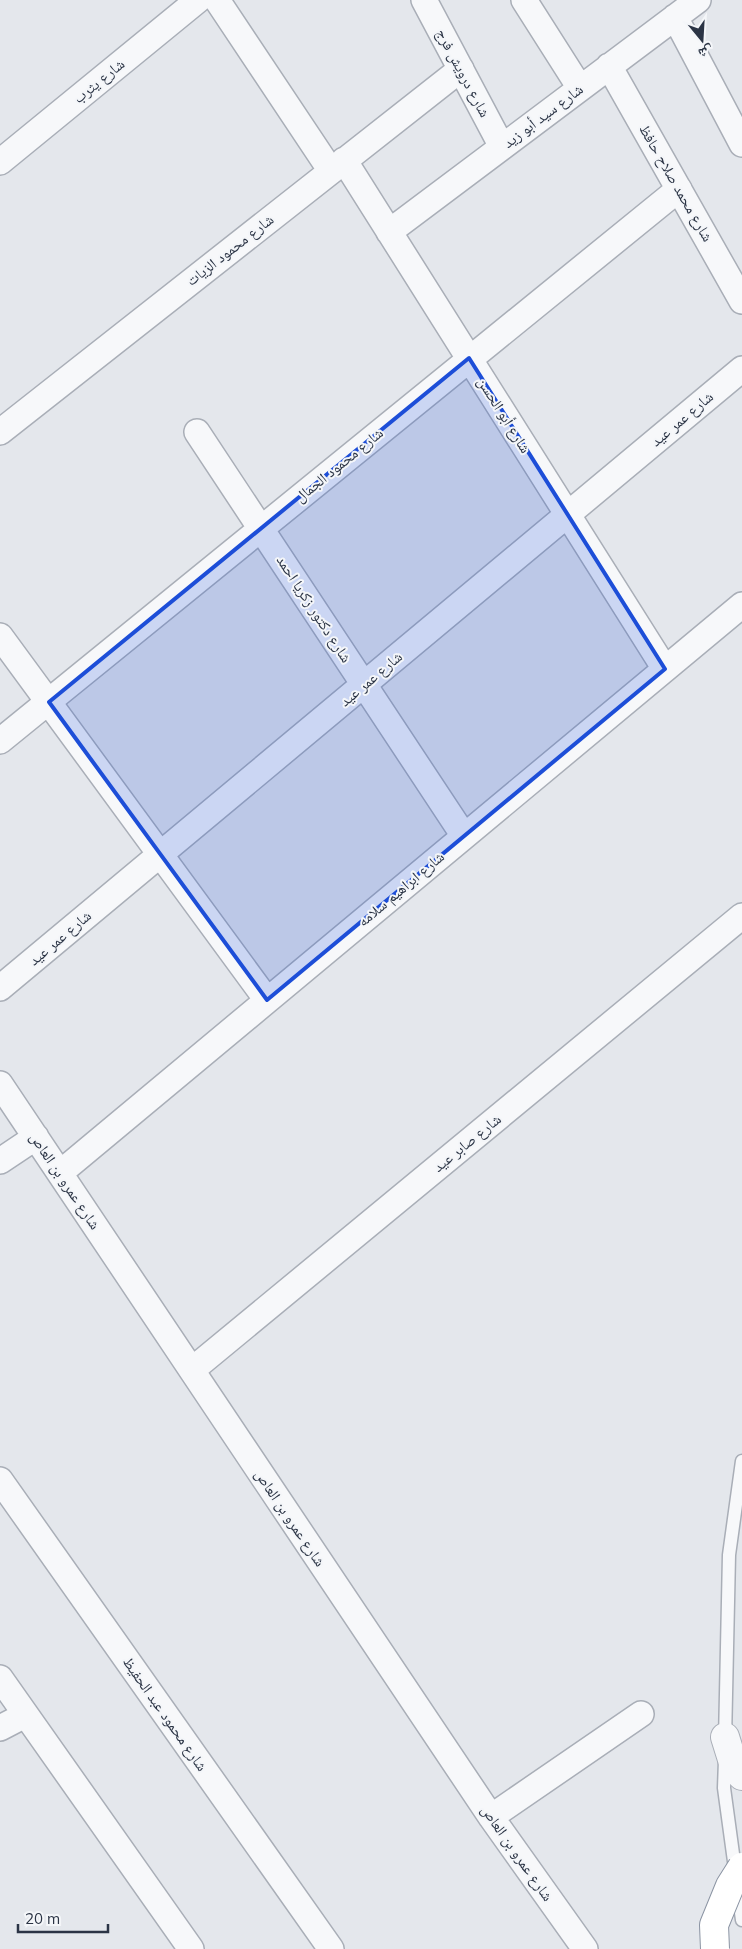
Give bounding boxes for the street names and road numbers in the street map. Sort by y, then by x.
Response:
street label: شارع درويش فرج [431,25,495,121]
street label: شارع يثرب [69,54,129,108]
street label: شارع سيد أبو زيد [499,79,587,153]
street label: شارع محمد صلاح حافظ [634,121,718,245]
street label: شارع محمود الزيات [182,209,278,290]
street label: شارع أبو الحسن [473,373,535,457]
street label: شارع عمر عيد [646,387,718,451]
street label: شارع محمود الجمال [291,423,387,507]
street label: شارع دكتور زكريا احمد [272,551,356,667]
street label: شارع عمر عيد [335,647,407,711]
street label: شارع ابراهيم سلامه [353,847,449,931]
street label: شارع عمر عيد [24,906,96,970]
street label: شارع صابر عيد [429,1109,505,1177]
street label: شارع عمرو بن العاص [25,1128,105,1234]
street label: شارع عمرو بن العاص [250,1465,330,1571]
street label: شارع محمود عبد الحفيظ [118,1653,212,1775]
street label: شارع عمرو بن العاص [476,1801,558,1905]

